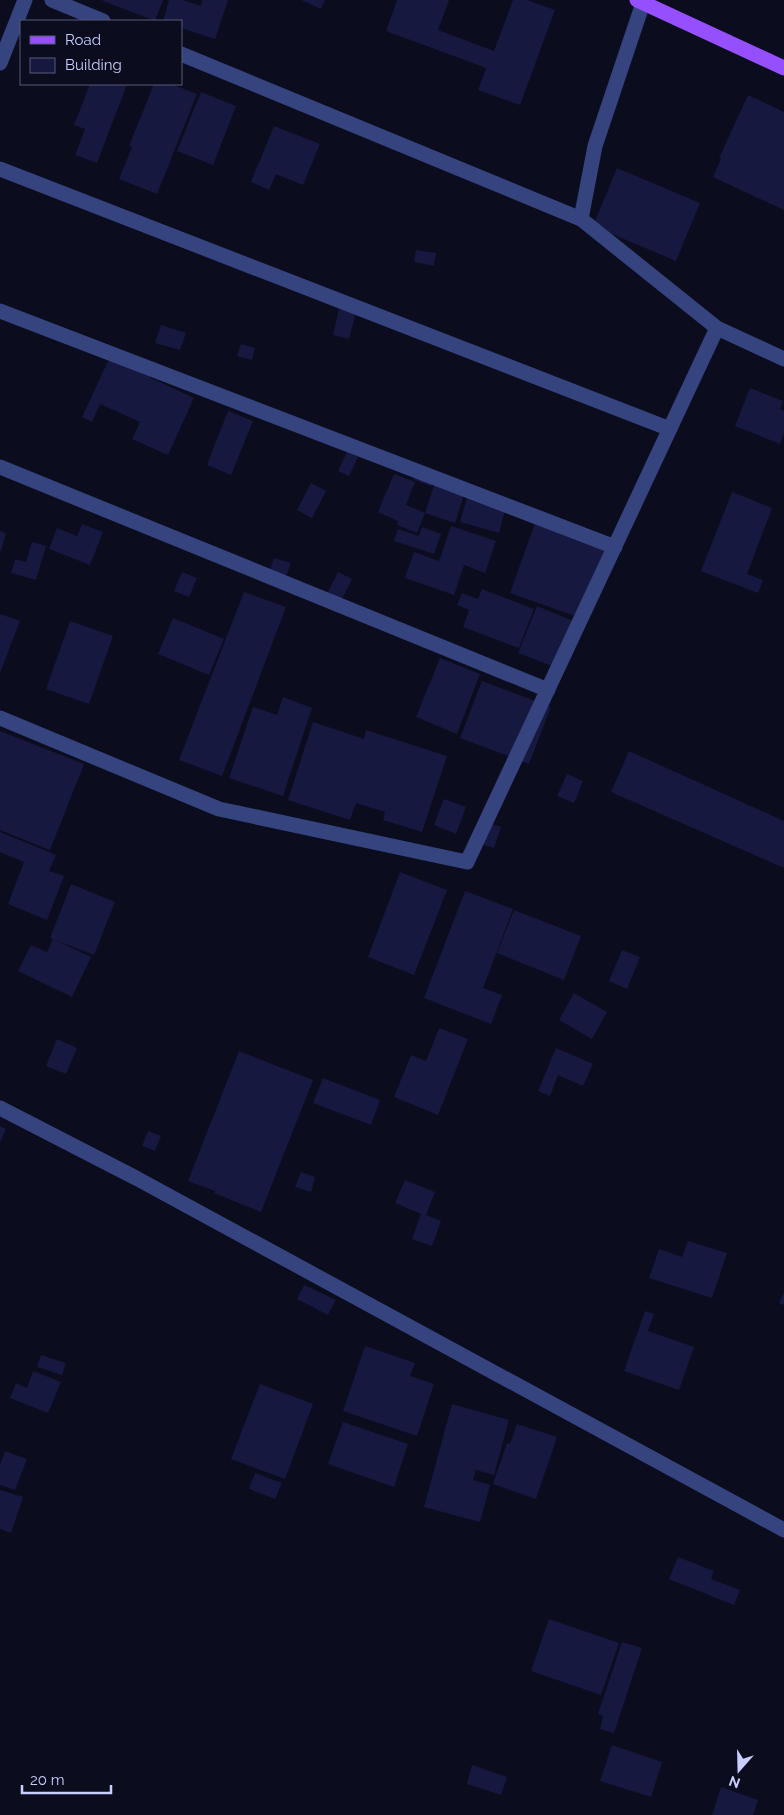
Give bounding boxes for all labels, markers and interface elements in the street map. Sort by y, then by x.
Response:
legend [20,20,182,85]
text: Road [65,31,101,49]
text: Building [65,56,122,74]
north arrow [714,1745,764,1795]
scale bar [22,1762,111,1794]
text: 20 m [30,1771,65,1789]
text: N [727,1773,742,1792]

